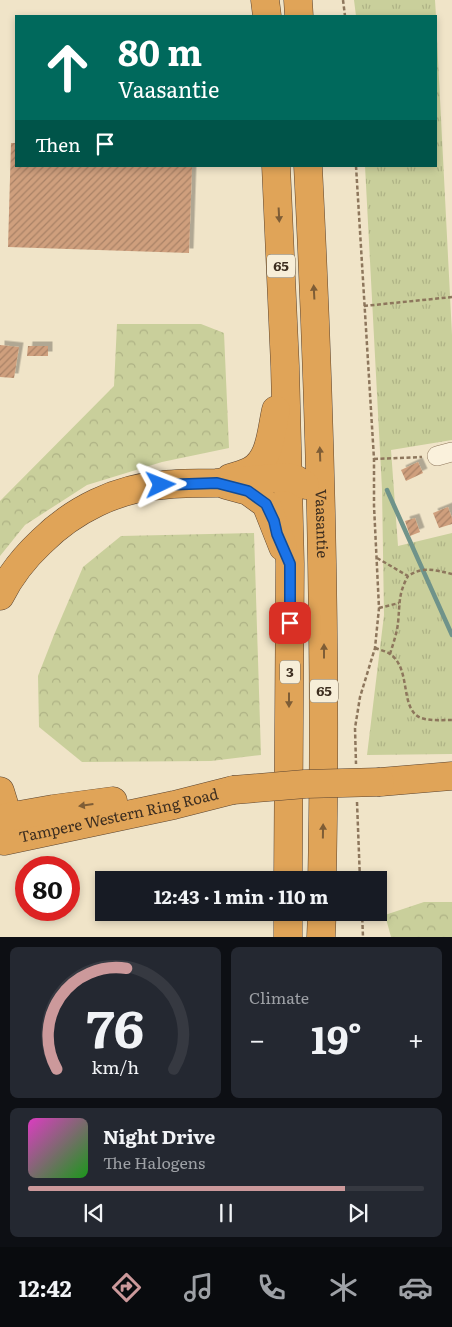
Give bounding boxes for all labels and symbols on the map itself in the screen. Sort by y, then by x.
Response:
one-way arrow [275,207,283,223]
road number: 65 [267,255,295,278]
one-way arrow [310,283,318,299]
one-way arrow [316,446,324,462]
position arrow [134,458,186,510]
street label: Vaasantie [311,489,335,559]
pin [269,602,311,644]
one-way arrow [320,643,328,659]
road number: 3 [280,660,300,684]
road number: 65 [310,679,338,702]
one-way arrow [285,692,293,708]
street label: Tampere Western Ring Road [17,781,221,848]
one-way arrow [77,801,93,809]
one-way arrow [320,823,328,839]
speed limit sign: 80 [15,856,80,921]

